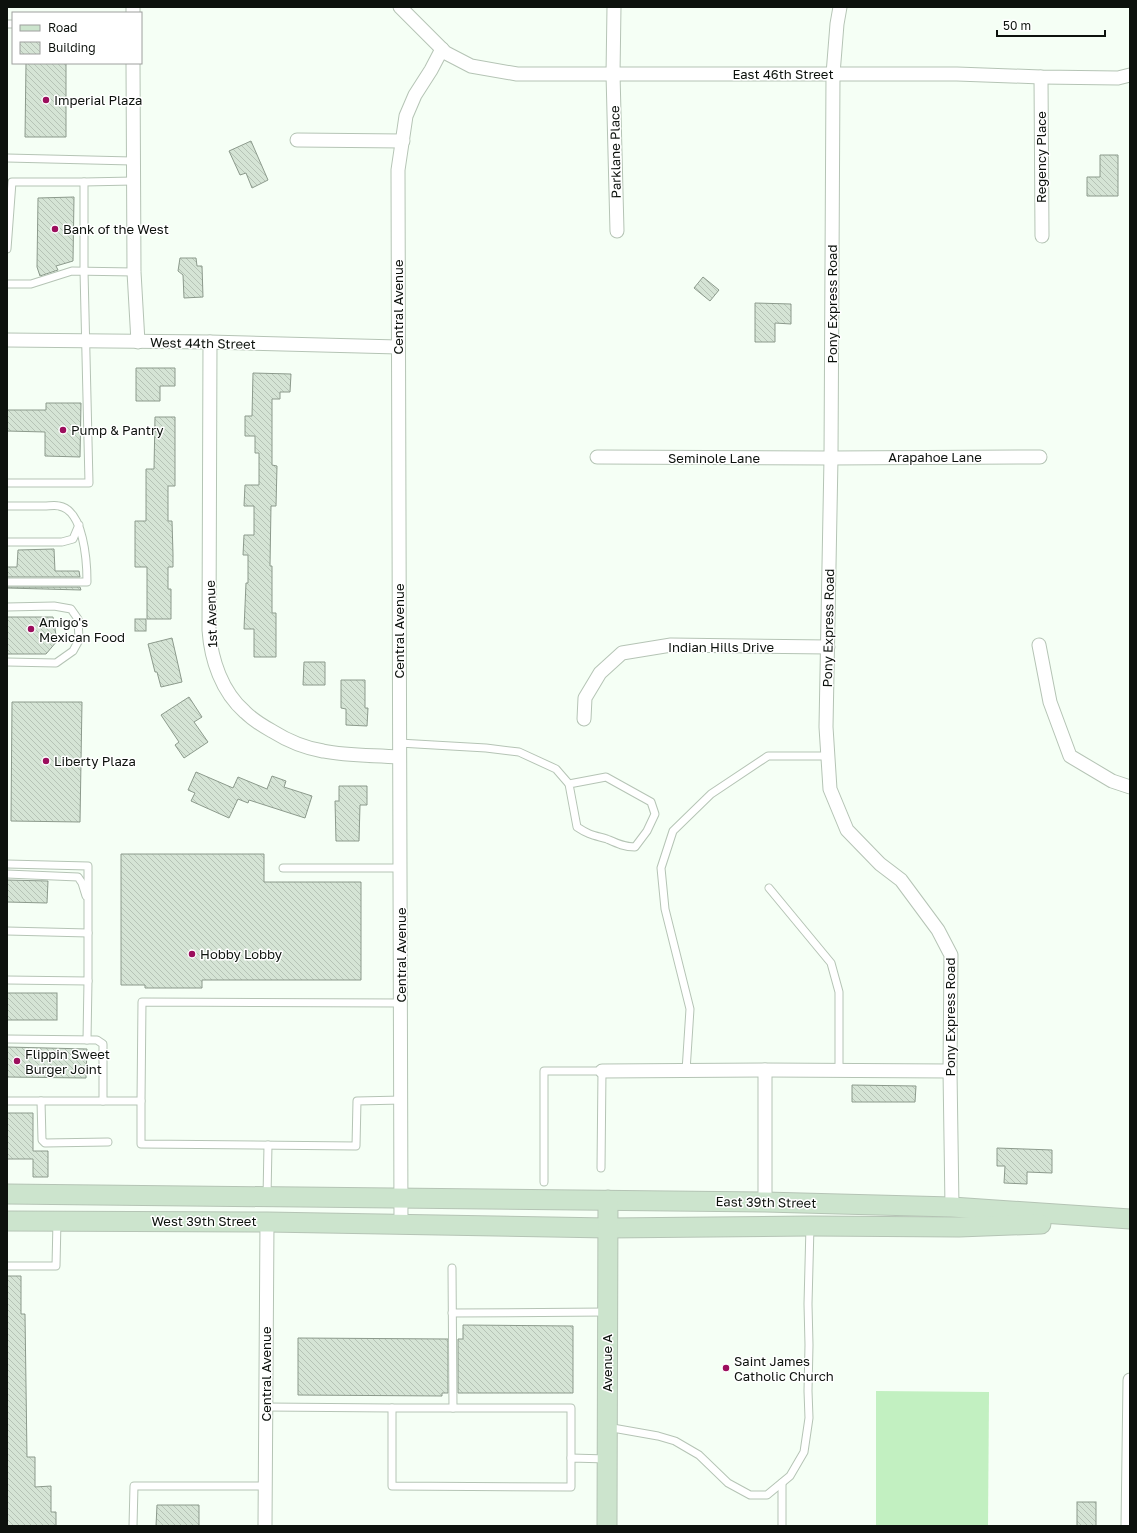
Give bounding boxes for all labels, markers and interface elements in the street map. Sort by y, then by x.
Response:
legend [12,12,142,64]
scale bar [997,12,1105,38]
text: 50 m [1003,18,1031,33]
text: Road [48,20,77,35]
text: Building [48,40,96,55]
street label: East 46th Street [732,66,834,82]
place label: Imperial Plaza [54,92,142,108]
marker: Imperial Plaza [41,95,51,105]
street label: Parklane Place [606,105,624,199]
street label: Regency Place [1033,111,1049,203]
place label: Bank of the West [63,221,169,237]
marker: Bank of the West [50,224,60,234]
street label: Pony Express Road [824,245,840,363]
street label: Central Avenue [390,259,406,355]
street label: West 44th Street [150,334,256,352]
place label: Pump & Pantry [71,422,164,438]
marker: Pump & Pantry [58,425,68,435]
street label: Arapahoe Lane [888,449,982,465]
street label: Seminole Lane [668,450,760,466]
street label: Pony Express Road [819,568,837,688]
street label: 1st Avenue [202,580,220,648]
street label: Central Avenue [391,583,407,679]
place label: Amigo's Mexican Food [39,614,125,645]
marker: Amigo's Mexican Food [26,624,36,634]
street label: Indian Hills Drive [668,639,774,655]
place label: Liberty Plaza [54,753,136,769]
marker: Liberty Plaza [41,756,51,766]
street label: Central Avenue [393,907,409,1003]
place label: Hobby Lobby [200,946,283,962]
marker: Hobby Lobby [187,949,197,959]
street label: Pony Express Road [942,958,958,1076]
place label: Flippin Sweet Burger Joint [25,1046,110,1077]
marker: Flippin Sweet Burger Joint [12,1056,22,1066]
street label: East 39th Street [715,1193,817,1211]
street label: West 39th Street [151,1213,257,1229]
street label: Central Avenue [258,1326,274,1422]
street label: Avenue A [599,1334,615,1392]
place label: Saint James Catholic Church [734,1353,834,1384]
marker: Saint James Catholic Church [721,1363,731,1373]

